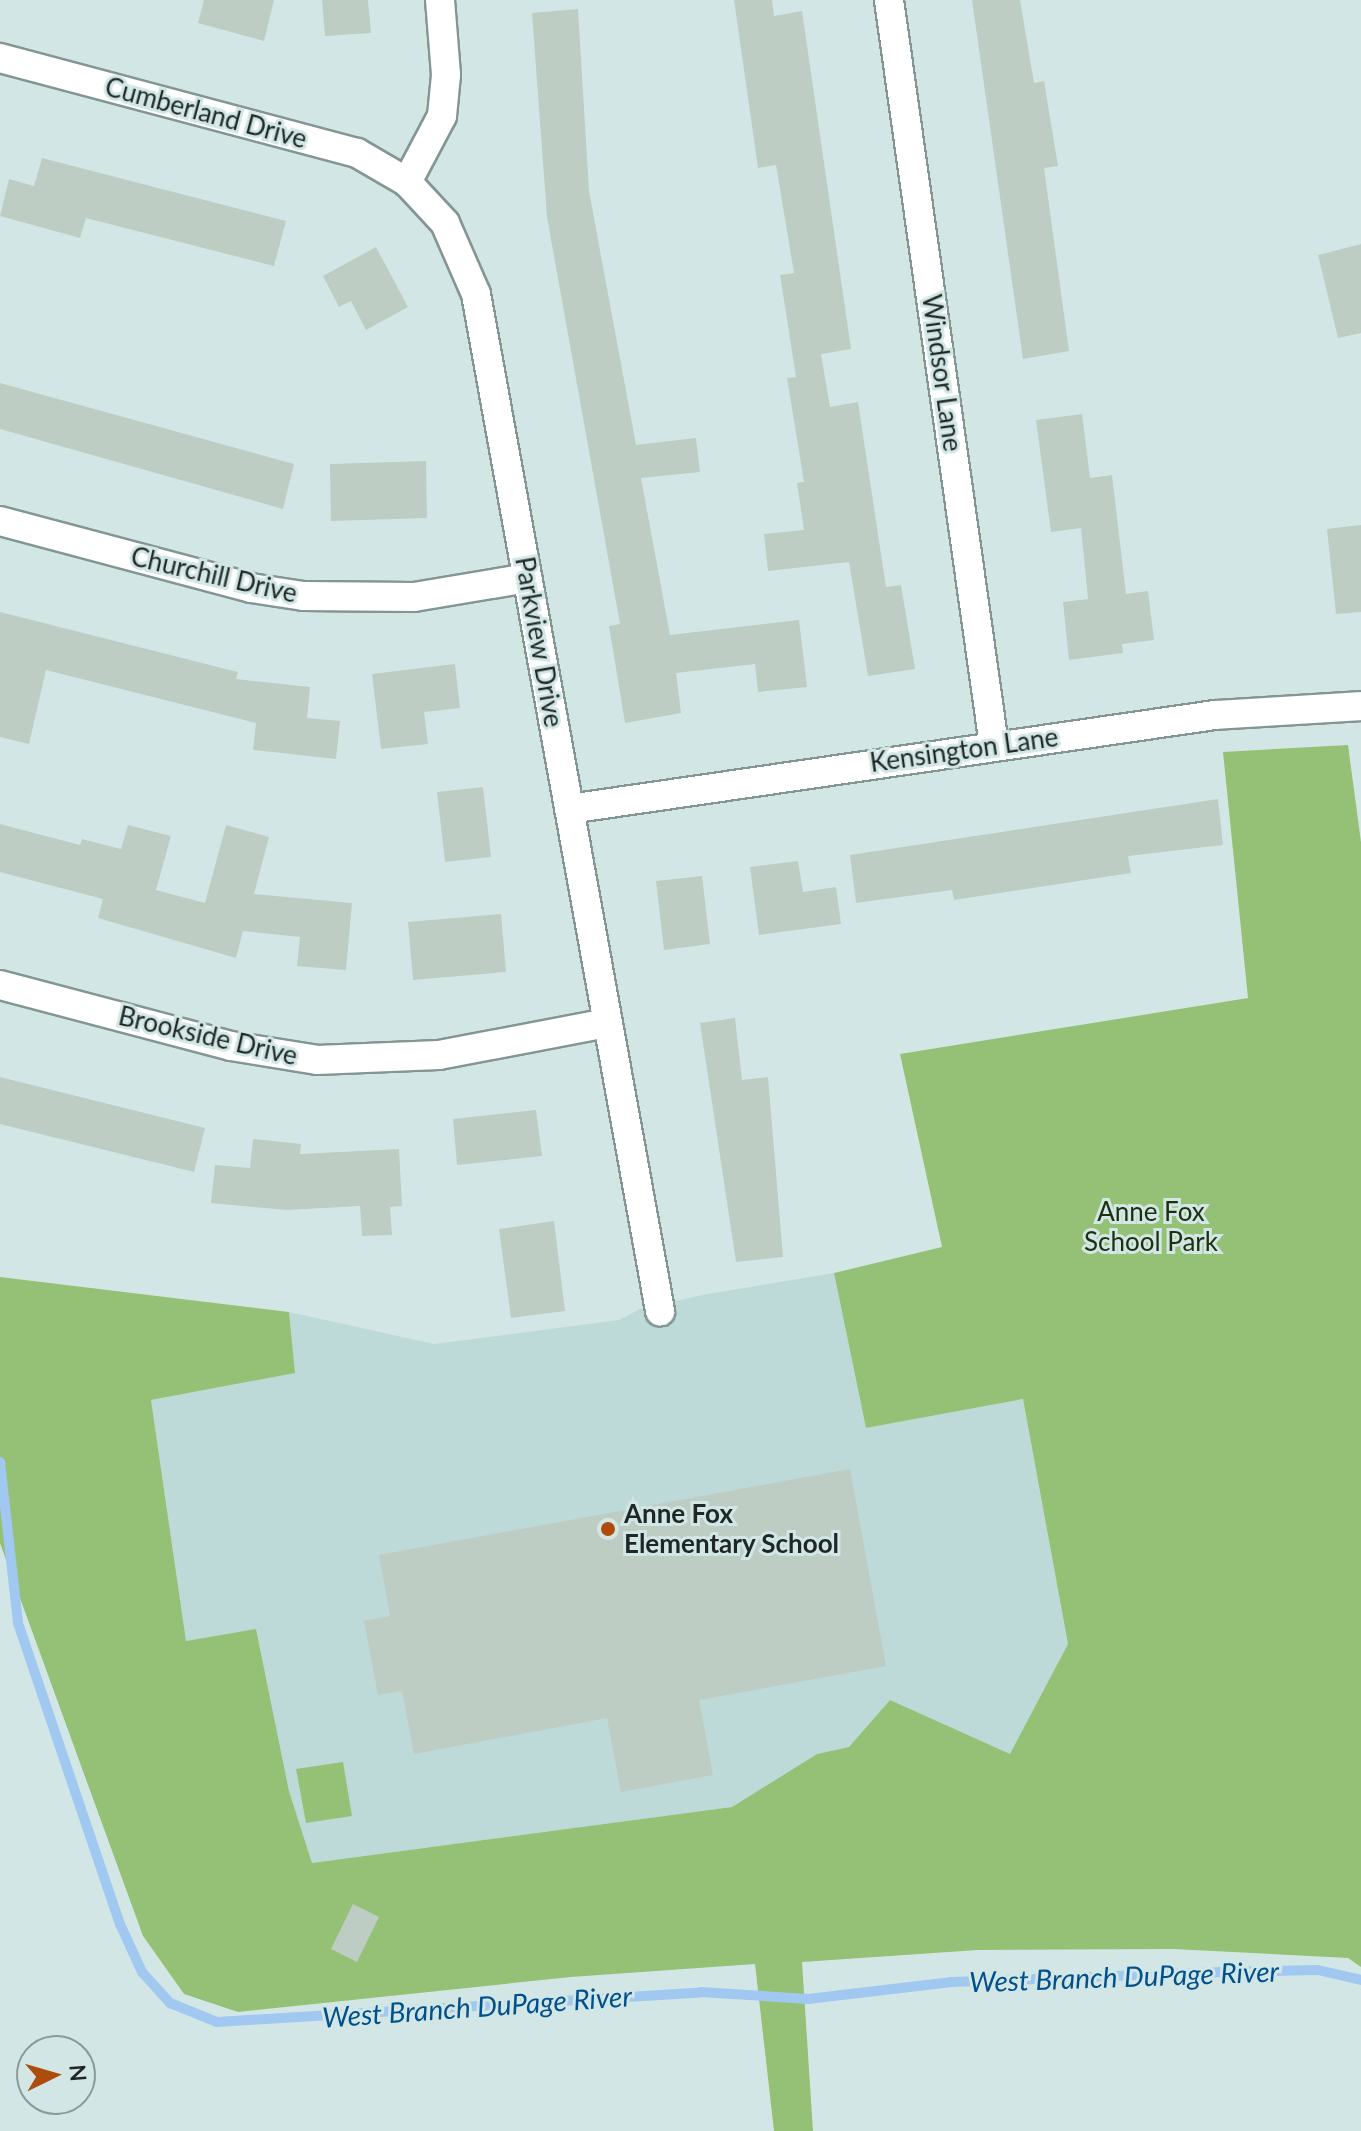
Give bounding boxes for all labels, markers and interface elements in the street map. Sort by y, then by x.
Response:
street label: Cumberland Drive [102,71,310,155]
street label: Windsor Lane [916,292,968,454]
street label: Churchill Drive [128,541,300,609]
street label: Parkview Drive [509,554,569,730]
street label: Kensington Lane [868,721,1060,779]
street label: Brookside Drive [116,1000,300,1072]
park label: Anne Fox School Park [1084,1196,1218,1258]
place label: Anne Fox Elementary School [624,1498,840,1560]
marker: Anne Fox Elementary School [599,1520,617,1538]
water label: West Branch DuPage River [968,1954,1280,1998]
water label: West Branch DuPage River [321,1978,633,2034]
north arrow [16,2035,96,2115]
text: N [64,2063,93,2083]

